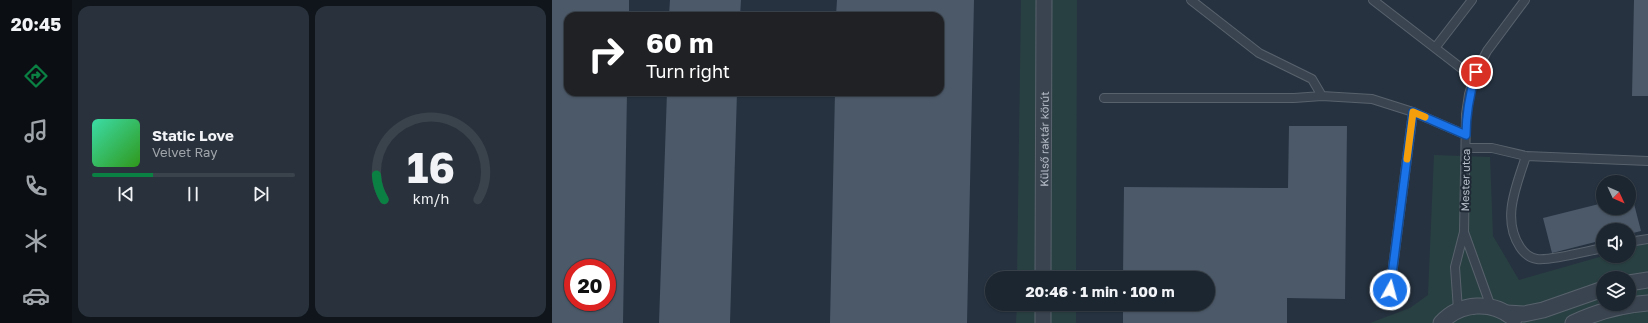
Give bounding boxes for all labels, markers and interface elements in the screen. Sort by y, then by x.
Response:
text: 20:45 [11,13,61,35]
text: 60 m [646,26,713,59]
icon: right [580,28,632,80]
pin [1459,55,1493,89]
text: Turn right [646,60,730,82]
icon: arrive [1465,61,1487,83]
icon: directions [22,62,50,90]
street label: Külső raktár körút [1037,91,1050,187]
icon: music [22,117,50,145]
text: Static Love [152,126,234,144]
text: 16 [407,141,454,191]
text: Velvet Ray [152,144,217,160]
street label: Mester utca [1458,149,1472,211]
icon: phone [22,172,50,200]
north arrow [1596,175,1636,215]
map controls [1596,175,1636,311]
icon: previous [115,183,137,205]
icon: pause [182,183,204,205]
icon: next [250,183,272,205]
text: km/h [412,189,449,206]
button: sound [1596,223,1636,263]
icon: climate [22,227,50,255]
speed limit sign: 20 [564,259,616,311]
position arrow [1369,269,1411,311]
button: layers [1596,271,1636,311]
icon: car [22,282,50,310]
text: 20:46 · 1 min · 100 m [1025,282,1175,300]

